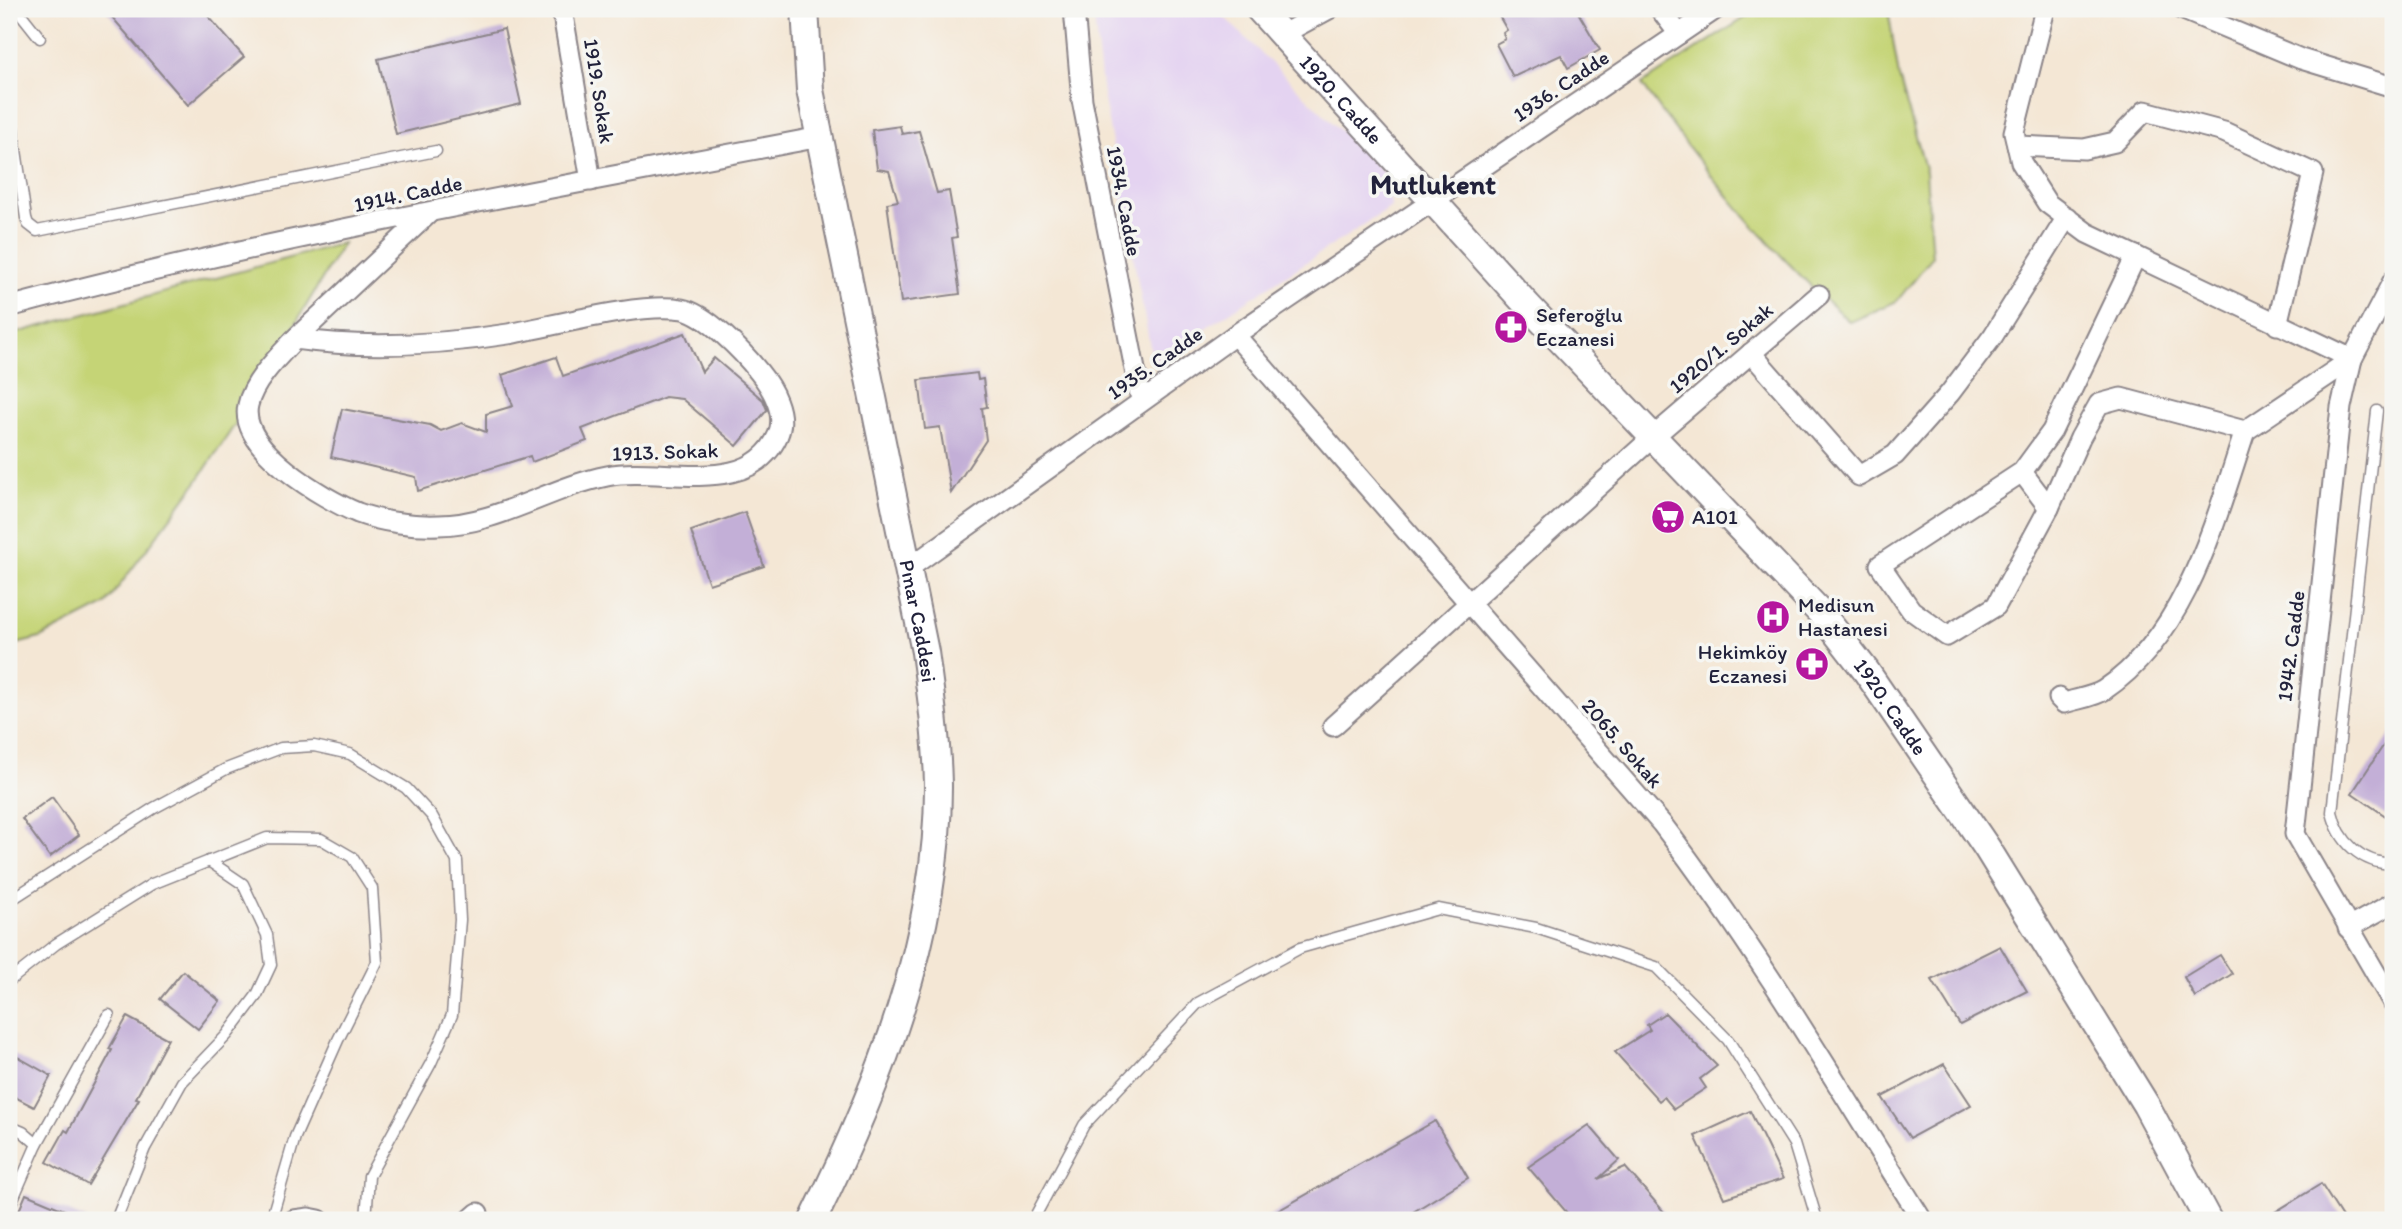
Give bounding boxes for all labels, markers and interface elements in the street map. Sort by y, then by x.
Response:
street label: 1919. Sokak [579,37,620,145]
street label: 1936. Cadde [1508,44,1613,127]
street label: 1920. Cadde [1294,49,1388,149]
street label: 1934. Cadde [1102,144,1147,258]
district label: Mutlukent [1370,167,1496,201]
street label: 1914. Cadde [351,170,464,217]
street label: 1920/1. Sokak [1664,297,1778,398]
place label: Seferoğlu Eczanesi [1536,302,1623,351]
pharmacy icon: Seferoğlu Eczanesi [1492,308,1530,346]
street label: 1935. Cadde [1102,321,1207,404]
street label: 1913. Sokak [611,437,719,466]
supermarket icon: A101 [1649,498,1687,536]
place label: A101 [1692,504,1738,529]
street label: Pınar Caddesi [894,557,942,684]
street label: 1942. Cadde [2271,589,2310,703]
place label: Medisun Hastanesi [1798,592,1888,641]
hospital icon: Medisun Hastanesi [1754,598,1792,636]
place label: Hekimköy Eczanesi [1698,639,1787,688]
pharmacy icon: Hekimköy Eczanesi [1793,645,1831,683]
street label: 1920. Cadde [1849,653,1933,760]
street label: 2065. Sokak [1577,693,1668,793]

